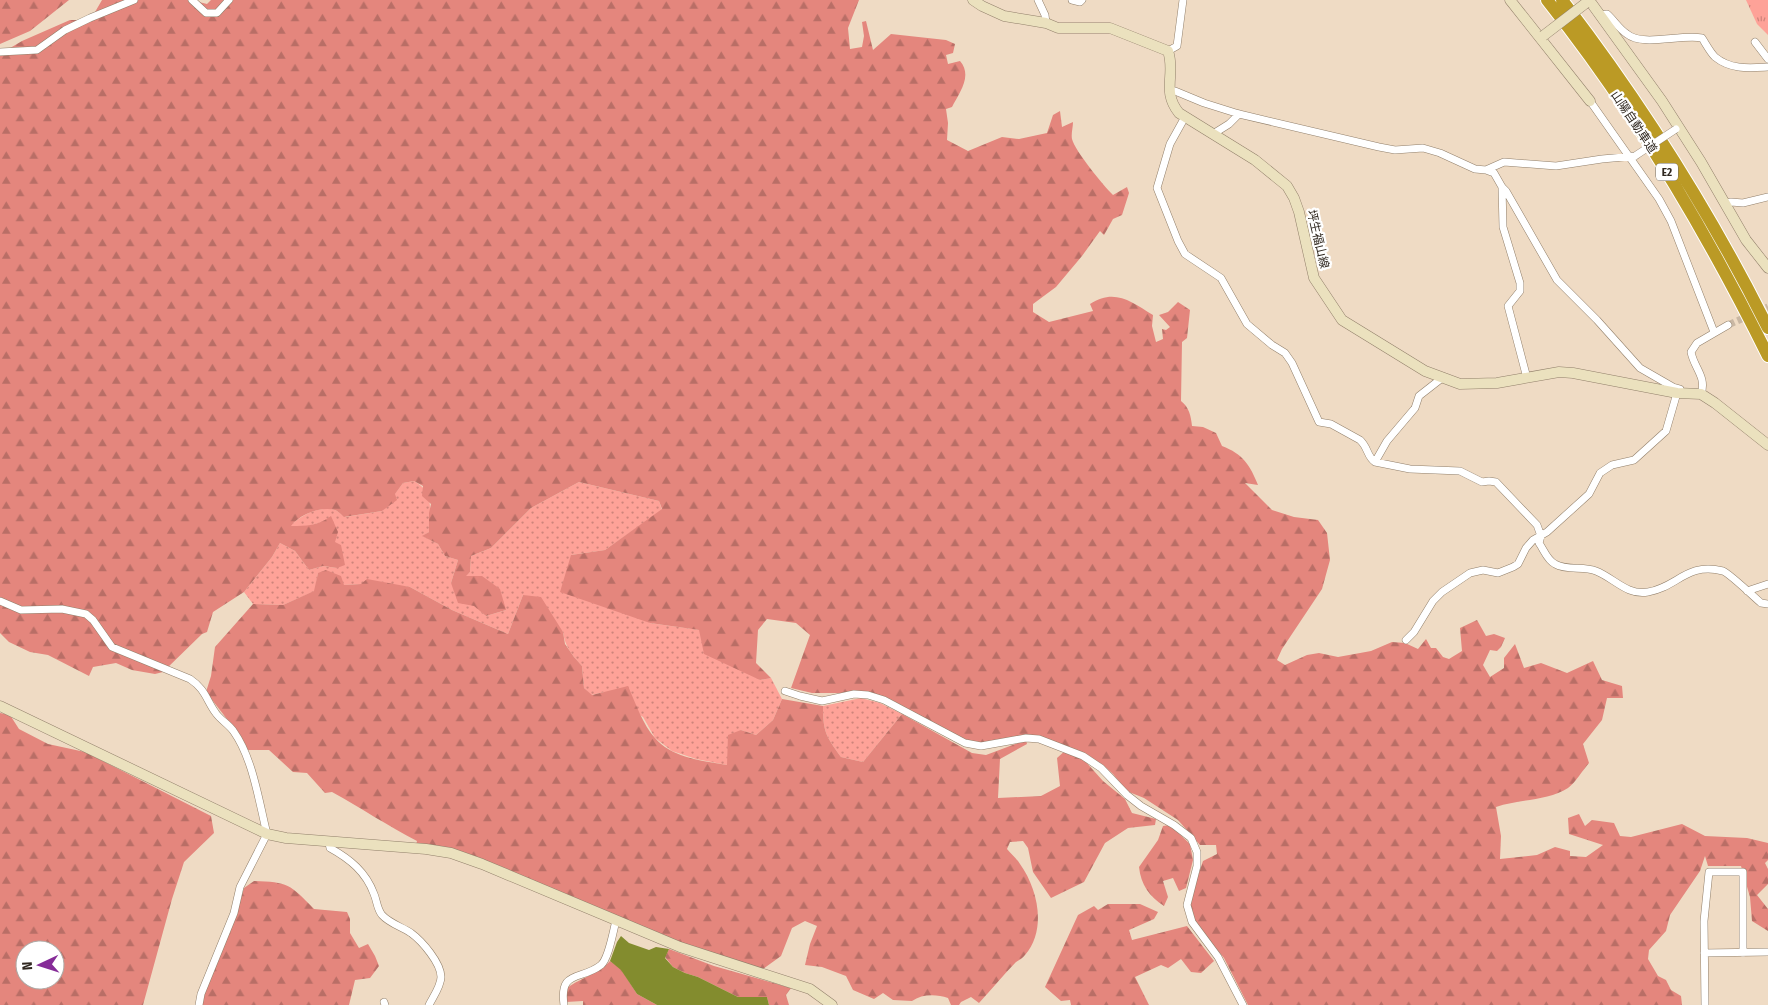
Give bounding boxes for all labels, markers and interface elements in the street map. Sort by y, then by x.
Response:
street label: 山陽自動車道 [1608,88,1660,156]
road number: E2 [1656,163,1678,180]
street label: 坪生福山線 [1304,208,1332,270]
north arrow [15,940,65,990]
text: N [19,961,36,971]

